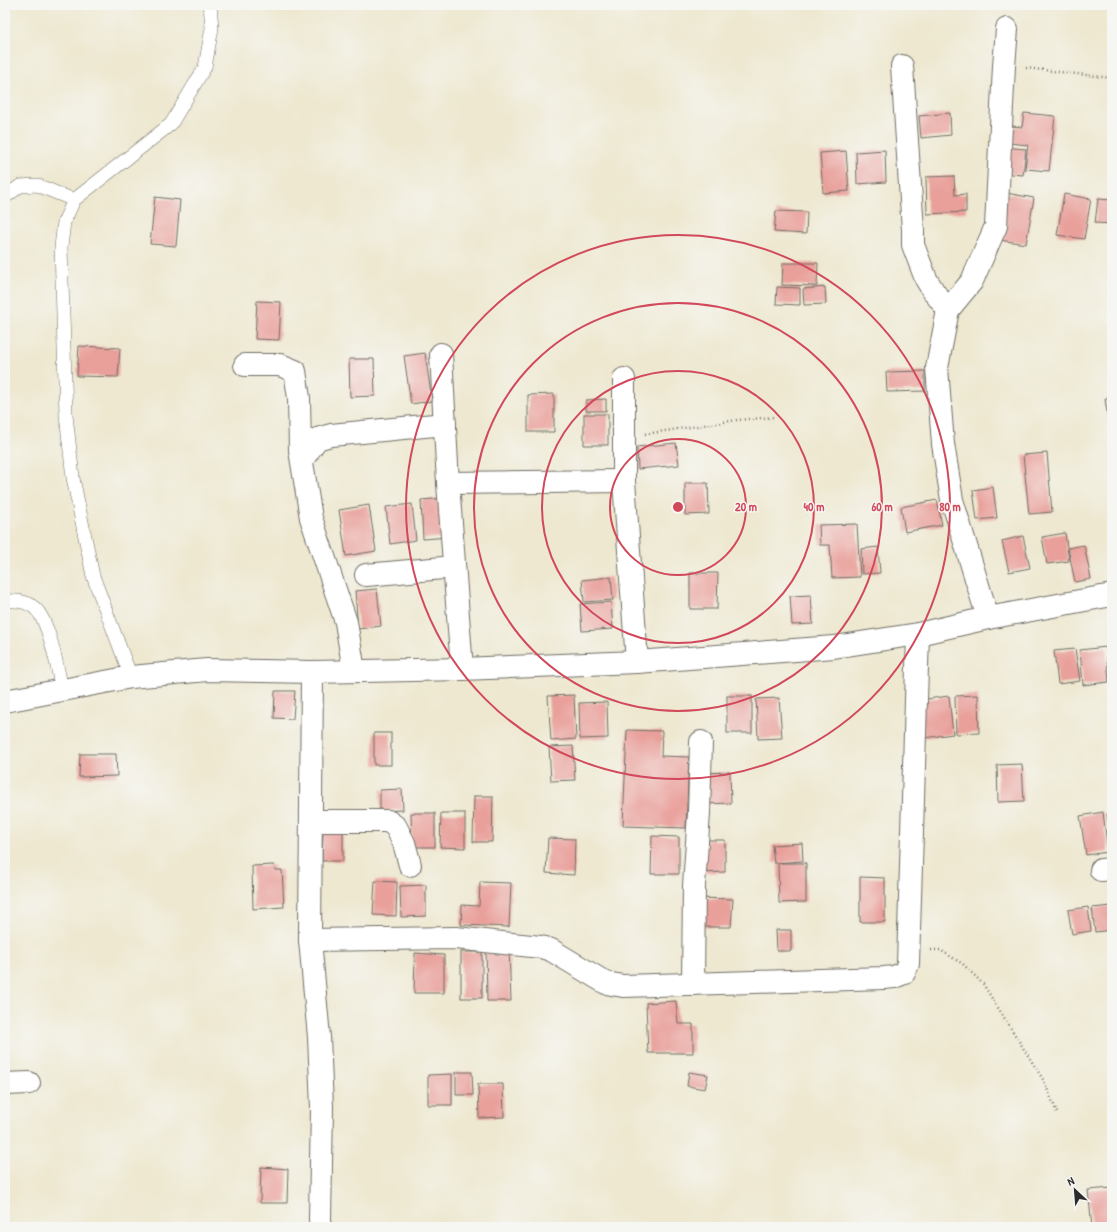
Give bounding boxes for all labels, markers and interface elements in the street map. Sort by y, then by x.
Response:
text: 20 m [735,498,757,515]
text: 40 m [804,498,824,515]
text: 60 m [871,498,893,515]
text: 80 m [939,498,961,515]
centre of rings [671,500,685,514]
north arrow [1055,1170,1095,1210]
text: N [1065,1173,1076,1189]

